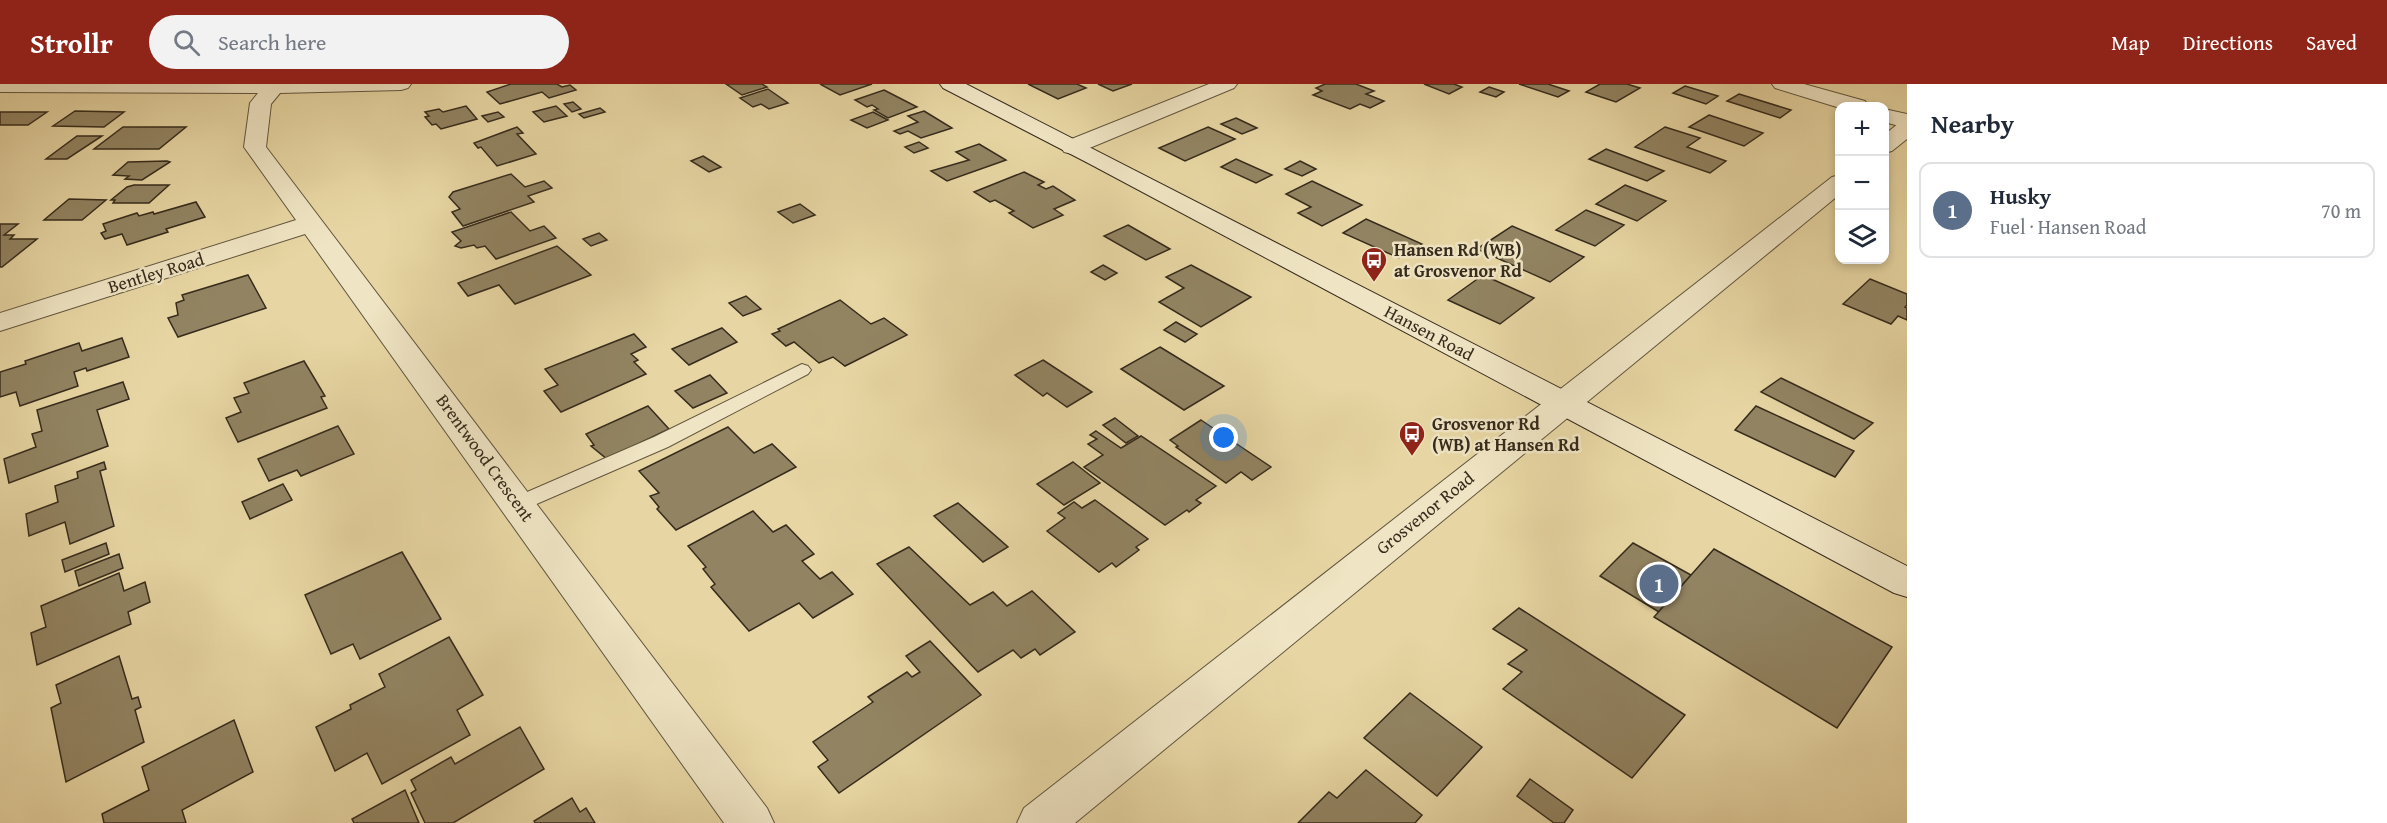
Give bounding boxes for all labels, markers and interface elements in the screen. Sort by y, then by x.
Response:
search box [149,15,569,69]
text: Strollr [30,22,113,63]
icon: search [170,26,203,59]
text: Search here [218,26,326,58]
text: Map [2111,27,2150,58]
text: Directions [2183,27,2273,58]
text: Saved [2306,27,2357,58]
map controls [1835,102,1889,264]
button: + [1835,102,1889,156]
text: Nearby [1931,104,2014,143]
button: − [1835,156,1889,210]
text: Husky [1990,180,2051,212]
text: 1 [1947,196,1958,225]
text: 70 m [2321,196,2361,225]
button: layers [1835,210,1889,264]
text: Fuel · Hansen Road [1990,212,2146,241]
place label: Hansen Rd (WB) at Grosvenor Rd [1394,236,1522,284]
street label: Bentley Road [104,245,208,300]
bus stop icon: Hansen Rd (WB) at Grosvenor Rd [1359,245,1389,283]
street label: Hansen Road [1380,298,1479,368]
street label: Brentwood Crescent [430,388,541,528]
place label: Grosvenor Rd (WB) at Hansen Rd [1432,410,1580,458]
bus stop icon: Grosvenor Rd (WB) at Hansen Rd [1397,419,1427,457]
your location [1209,423,1238,452]
street label: Grosvenor Road [1370,464,1480,561]
pin: 1 [1640,562,1678,606]

